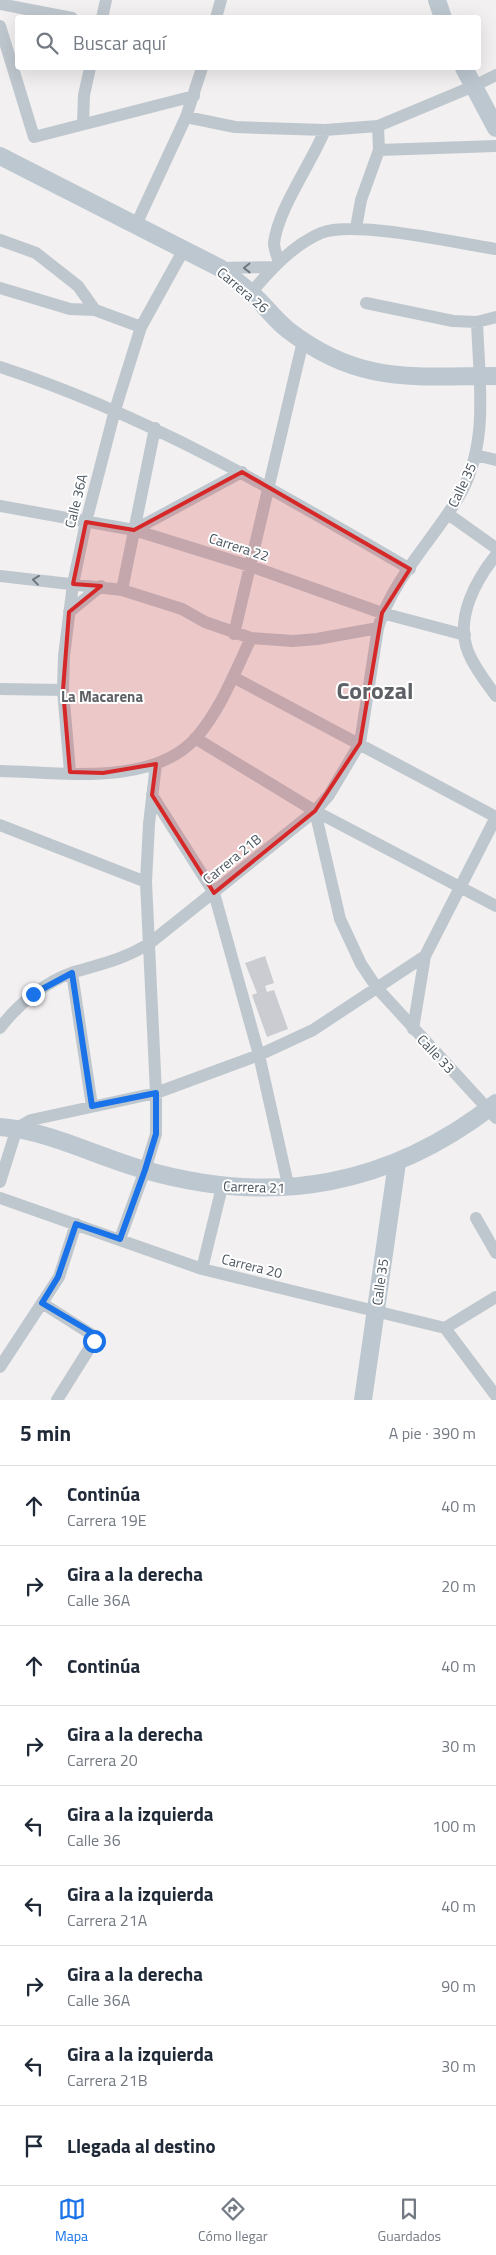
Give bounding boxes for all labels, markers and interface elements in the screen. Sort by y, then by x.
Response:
search box [15,15,481,70]
text: Buscar aquí [73,28,166,57]
icon: search [33,29,61,57]
street label: Carrera 26 [213,262,274,318]
one-way arrow [243,262,251,273]
street label: Calle 35 [442,459,481,510]
street label: Calle 36A [59,471,93,530]
street label: Carrera 22 [206,527,272,566]
one-way arrow [32,575,40,586]
district label: Corozal [337,672,413,708]
district label: La Macarena [61,685,143,708]
street label: Carrera 21B [198,828,266,889]
route end [22,983,45,1006]
street label: Calle 33 [413,1029,460,1078]
street label: Carrera 21 [223,1175,285,1198]
street label: Carrera 20 [220,1248,285,1283]
street label: Calle 35 [366,1257,393,1307]
route start [83,1330,106,1353]
text: 5 min [20,1417,71,1449]
text: A pie · 390 m [389,1421,476,1445]
text: Continúa [67,1479,140,1508]
icon: ahead [20,1492,48,1520]
text: 40 m [441,1494,476,1518]
text: Carrera 19E [67,1508,147,1532]
text: Gira a la derecha [67,1559,203,1588]
icon: right [20,1572,48,1600]
text: 20 m [441,1574,476,1598]
text: Calle 36A [67,1588,130,1612]
text: Continúa [67,1651,140,1680]
icon: ahead [20,1652,48,1680]
text: 40 m [441,1654,476,1678]
text: Gira a la derecha [67,1719,203,1748]
icon: right [20,1732,48,1760]
text: 30 m [441,1734,476,1758]
text: Carrera 20 [67,1748,138,1772]
text: Gira a la izquierda [67,1799,214,1828]
icon: left [20,1812,48,1840]
text: 100 m [432,1814,476,1838]
text: Calle 36 [67,1828,121,1852]
text: Gira a la izquierda [67,1879,214,1908]
icon: left [20,1892,48,1920]
text: 40 m [441,1894,476,1918]
text: Carrera 21A [67,1908,147,1932]
text: Gira a la derecha [67,1959,203,1988]
icon: right [20,1972,48,2000]
text: 90 m [441,1974,476,1998]
text: Calle 36A [67,1988,130,2012]
text: Gira a la izquierda [67,2039,214,2068]
icon: left [20,2052,48,2080]
text: 30 m [441,2054,476,2078]
text: Carrera 21B [67,2068,148,2092]
text: Llegada al destino [67,2131,216,2160]
icon: arrive [20,2132,48,2160]
tab: Mapa [55,2195,88,2246]
tab: Cómo llegar [198,2195,268,2246]
tab: Guardados [378,2195,441,2246]

